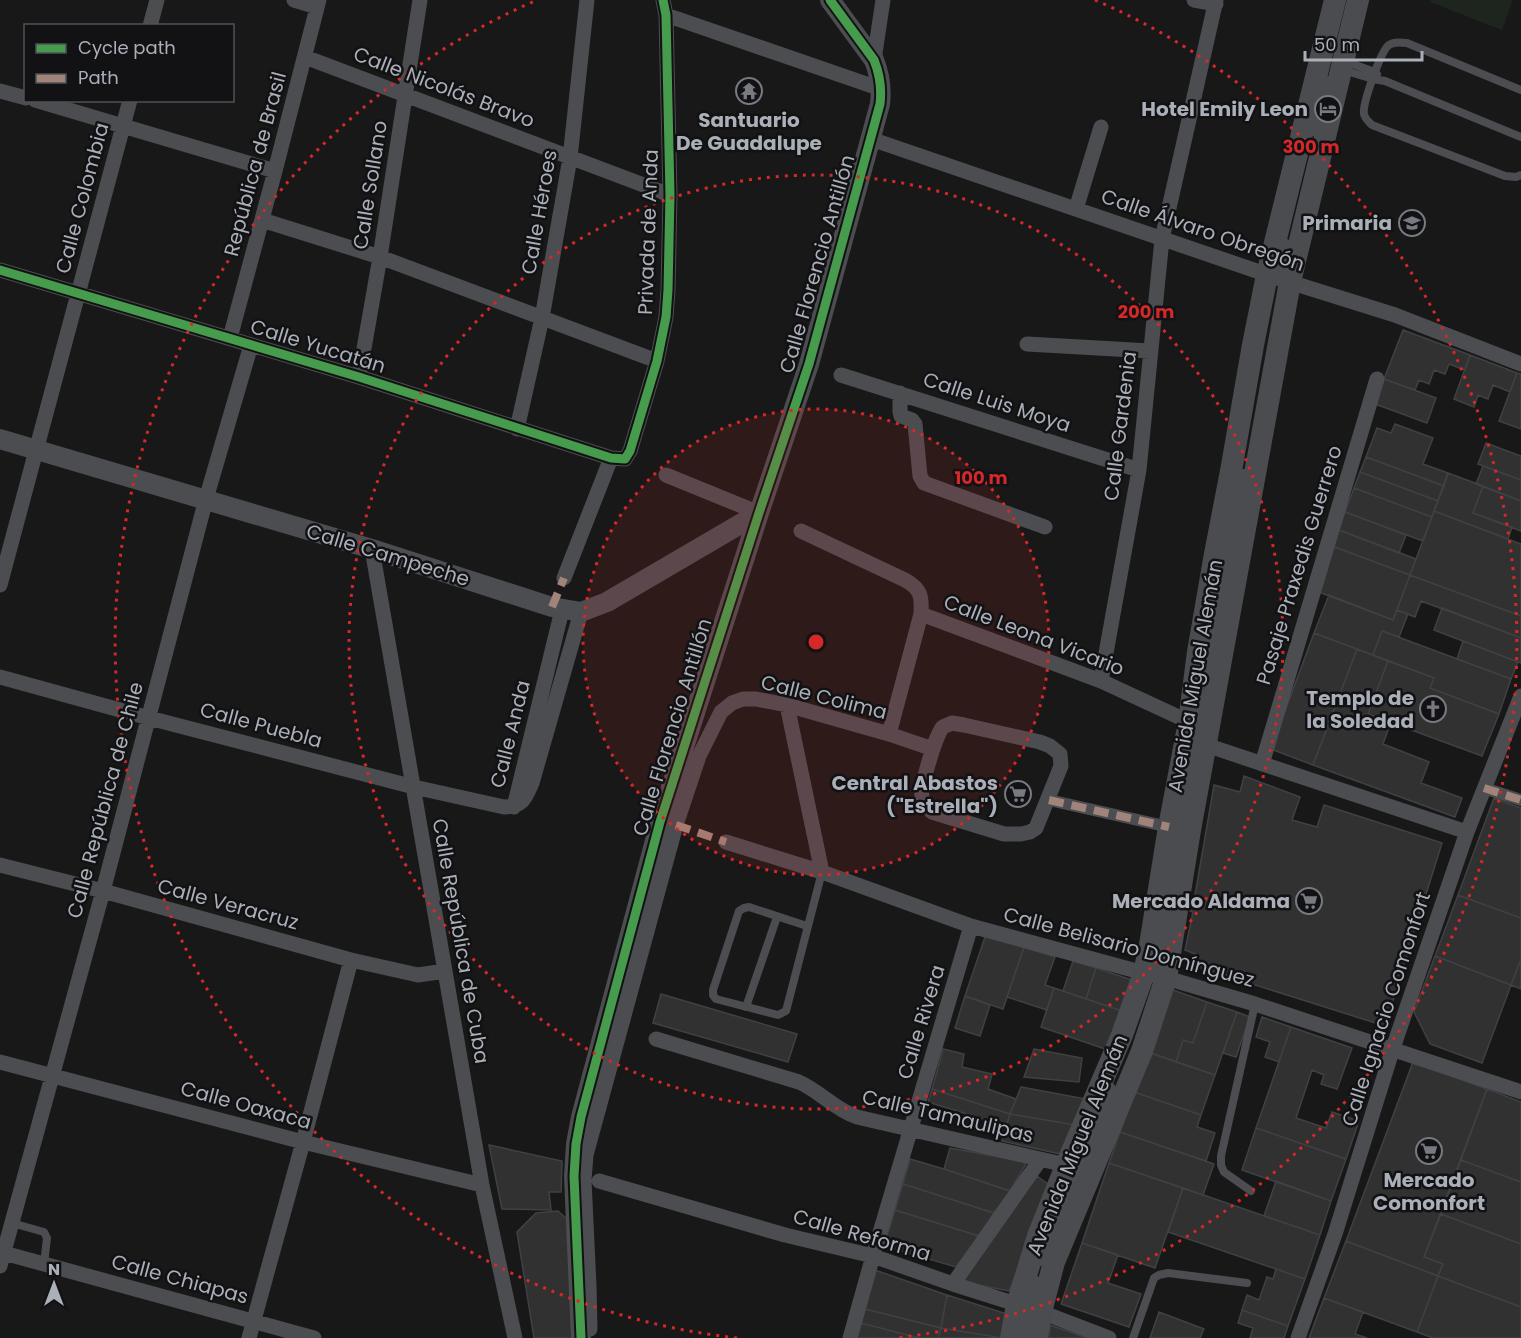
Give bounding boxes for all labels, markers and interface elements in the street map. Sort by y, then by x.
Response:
legend [24,24,234,102]
scale bar [1305,24,1422,62]
text: 50 m [1314,32,1360,57]
text: Cycle path [78,35,176,60]
street label: Calle Nicolás Bravo [349,40,539,134]
text: Path [78,65,119,90]
street label: República de Brasil [217,69,293,259]
temple icon: Santuario De Guadalupe [734,76,764,106]
hotel icon: Hotel Emily Leon [1313,94,1343,124]
place label: Hotel Emily Leon [1141,95,1308,123]
place label: Santuario De Guadalupe [676,106,822,157]
street label: Calle Colombia [48,119,116,277]
street label: Calle Sollano [346,119,394,251]
text: 300 m [1282,134,1340,159]
street label: Calle Héroes [514,148,564,276]
street label: Privada de Anda [631,149,665,315]
street label: Calle Florencio Antillón [772,151,862,377]
street label: Calle Álvaro Obregón [1098,182,1308,278]
school or university icon: Primaria [1397,208,1427,238]
place label: Primaria [1302,209,1392,237]
text: 200 m [1118,299,1174,324]
street label: Calle Yucatán [247,312,389,380]
street label: Calle Gardenia [1097,350,1143,502]
street label: Calle Luis Moya [920,365,1074,439]
street label: Pasaje Praxedis Guerrero [1249,442,1349,688]
text: 100 m [954,465,1008,490]
street label: Calle Campeche [303,517,473,593]
street label: Avenida Miguel Alemán [1161,557,1229,795]
street label: Calle Leona Vicario [940,588,1128,682]
street label: Calle Florencio Antillón [626,615,718,839]
centre of rings [806,632,826,652]
street label: Calle Colima [758,668,890,726]
street label: Calle Anda [483,677,537,791]
street label: Calle República de Chile [60,679,150,921]
place label: Templo de la Soledad [1306,684,1414,735]
church icon: Templo de la Soledad [1418,694,1448,724]
street label: Calle Puebla [197,695,325,755]
place label: Central Abastos ("Estrella") [831,769,998,820]
supermarket icon: Central Abastos ("Estrella") [1003,779,1033,809]
street label: Calle República de Cuba [426,816,496,1066]
street label: Calle Veracruz [154,872,302,936]
supermarket icon: Mercado Aldama [1294,886,1324,916]
place label: Mercado Aldama [1112,887,1290,915]
street label: Calle Ignacio Comonfort [1335,888,1437,1130]
street label: Calle Belisario Domínguez [1000,900,1258,994]
street label: Calle Rivera [890,961,952,1083]
street label: Avenida Miguel Alemán [1020,1030,1134,1260]
street label: Calle Oaxaca [177,1074,315,1136]
street label: Calle Tamaulipas [860,1083,1036,1149]
supermarket icon: Mercado Comonfort [1414,1136,1444,1166]
place label: Mercado Comonfort [1373,1166,1485,1217]
street label: Calle Reforma [790,1202,934,1268]
street label: Calle Chiapas [108,1247,252,1311]
north arrow [24,1254,84,1314]
text: N [48,1258,60,1281]

